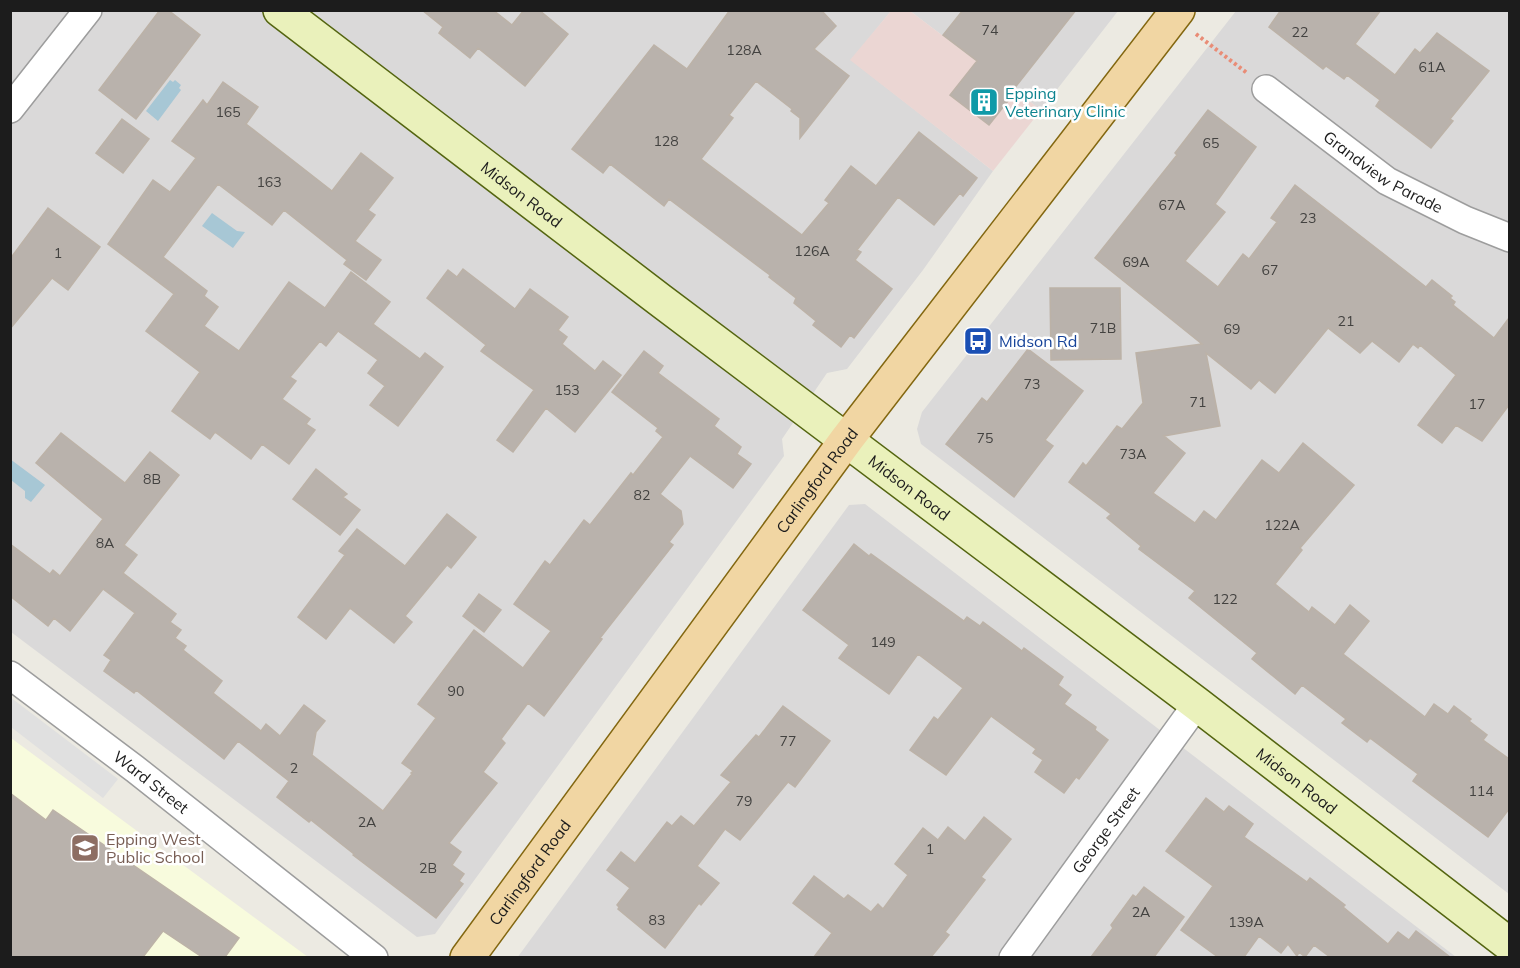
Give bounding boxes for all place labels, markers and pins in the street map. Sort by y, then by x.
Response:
place label: Epping Veterinary Clinic [1005,83,1125,121]
building icon: Epping Veterinary Clinic [968,86,1000,118]
bus stop icon: Midson Rd [962,325,994,357]
place label: Midson Rd [999,331,1077,351]
place label: Epping West Public School [106,829,204,867]
school or university icon: Epping West Public School [69,832,101,864]

